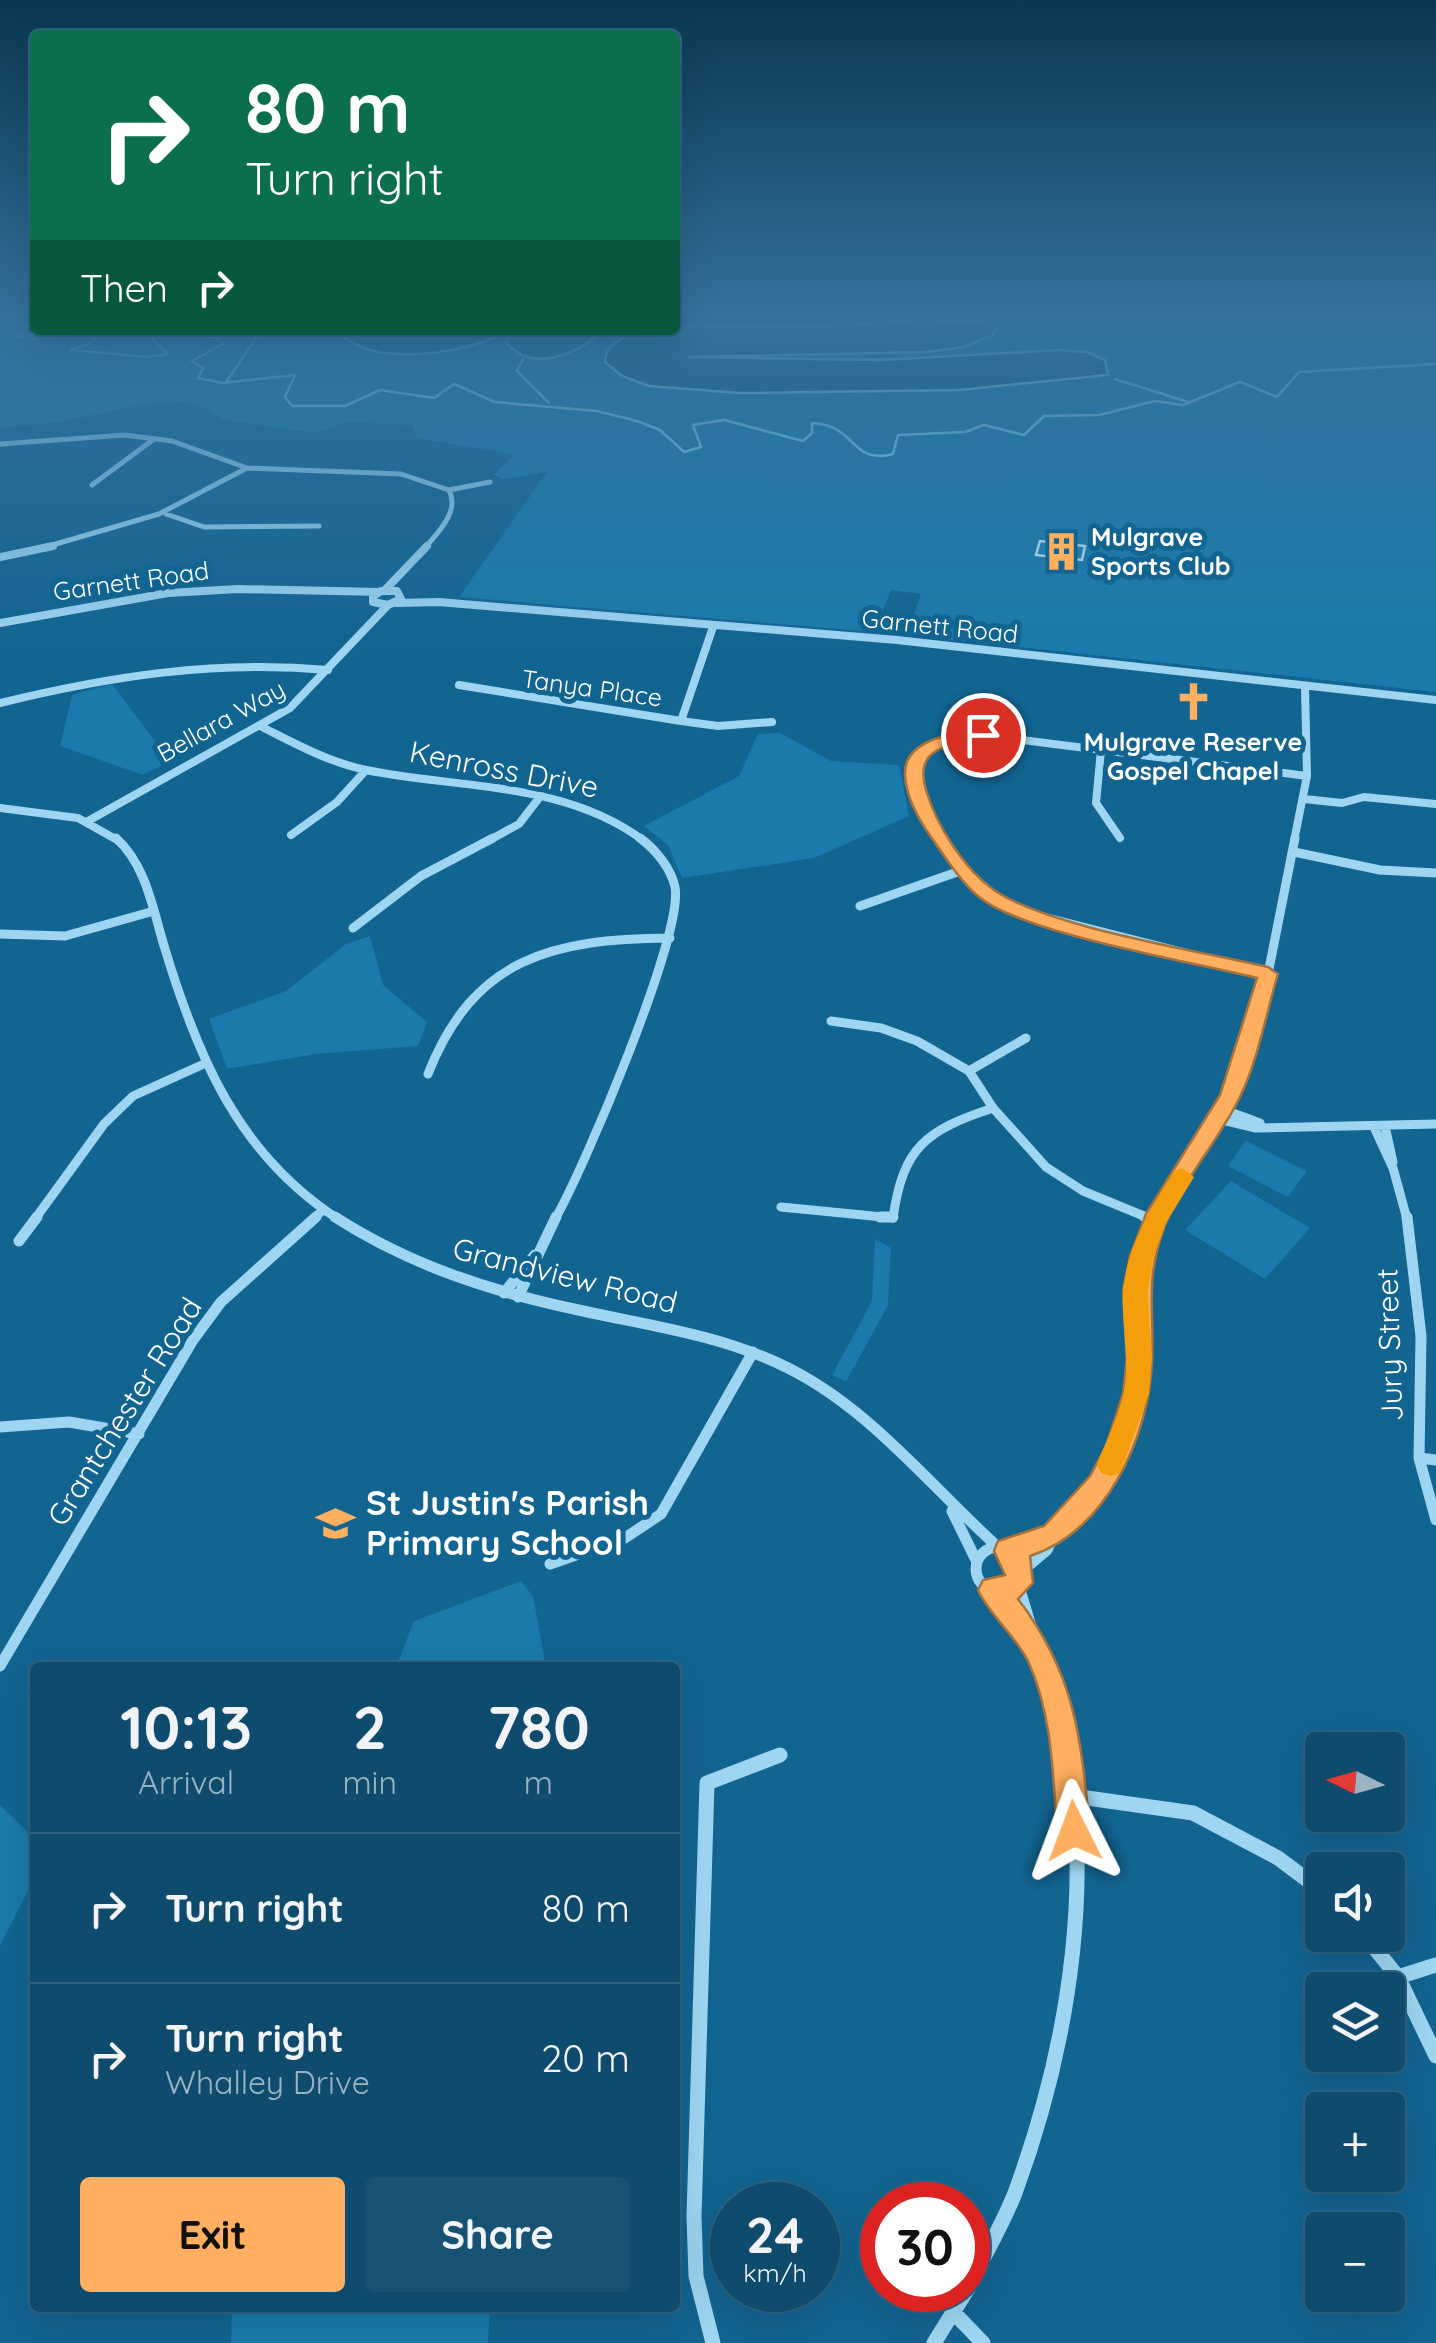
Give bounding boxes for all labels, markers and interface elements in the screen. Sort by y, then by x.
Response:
text: 80 m [245,63,410,151]
icon: right [80,70,210,200]
text: Turn right [245,150,444,206]
icon: right [188,260,243,315]
text: Then [80,264,168,312]
place label: Mulgrave Sports Club [1091,521,1231,581]
building icon: Mulgrave Sports Club [1040,530,1082,572]
street label: Garnett Road [51,554,211,607]
street label: Garnett Road [860,602,1020,649]
street label: Tanya Place [520,662,664,713]
street label: Bellara Way [151,673,290,768]
church icon: Mulgrave Reserve Gospel Chapel [1172,680,1214,722]
pin [941,693,1026,778]
icon: arrive [956,708,1011,763]
place label: Mulgrave Reserve Gospel Chapel [1084,726,1302,786]
street label: Kenross Drive [407,732,602,806]
street label: Grandview Road [449,1229,682,1321]
street label: Jury Street [1367,1268,1411,1422]
street label: Grantchester Road [39,1290,210,1533]
place label: St Justin's Parish Primary School [366,1480,649,1564]
school or university icon: St Justin's Parish Primary School [315,1502,357,1544]
text: 10:13 [120,1689,252,1764]
text: 2 [353,1689,387,1764]
text: 780 [487,1689,590,1764]
north arrow [1305,1732,1405,1832]
map controls [1305,1732,1405,2312]
text: Arrival [138,1762,234,1802]
text: min [342,1762,397,1802]
text: m [524,1762,553,1802]
position arrow [1022,1779,1126,1883]
button: sound [1305,1852,1405,1952]
icon: right [80,1881,135,1936]
text: Turn right [165,1884,344,1932]
text: 80 m [542,1884,630,1932]
button: layers [1305,1972,1405,2072]
text: Turn right [165,2014,344,2062]
icon: right [80,2031,135,2086]
text: 20 m [541,2034,630,2082]
text: Whalley Drive [165,2062,370,2102]
button: + [1305,2092,1405,2192]
button: Exit [80,2177,345,2292]
button: Share [365,2177,630,2292]
speed limit sign: 30 [860,2182,990,2312]
text: 24 [746,2203,804,2266]
button: − [1305,2212,1405,2312]
text: km/h [743,2257,807,2288]

